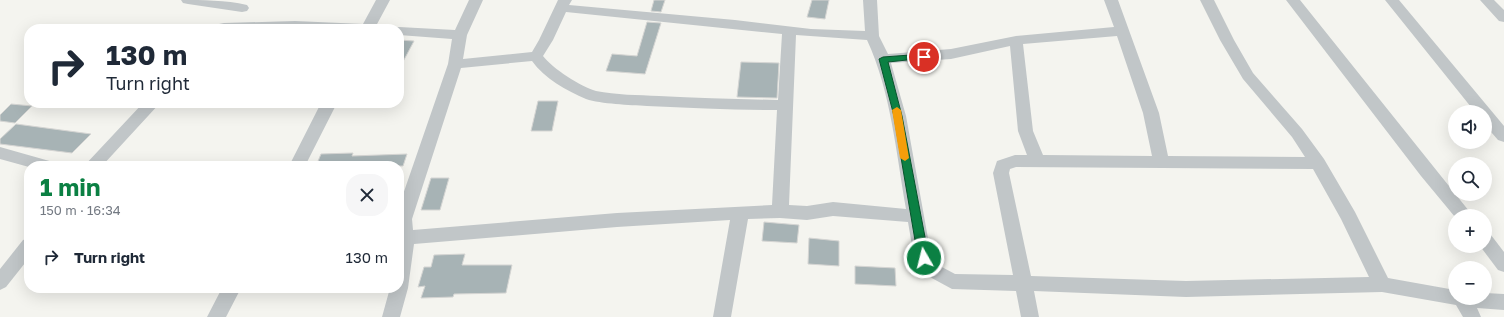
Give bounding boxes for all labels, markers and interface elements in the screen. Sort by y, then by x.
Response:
text: 130 m [106,38,187,71]
icon: right [40,40,92,92]
pin [907,40,941,74]
icon: arrive [913,46,935,68]
text: Turn right [106,72,190,94]
map controls [1448,105,1492,305]
button: sound [1448,105,1492,149]
button: search [1448,157,1492,201]
text: 1 min [40,172,100,201]
button: close [346,174,388,216]
text: 150 m · 16:34 [40,202,121,218]
button: + [1448,209,1492,253]
position arrow [903,237,945,279]
icon: right [40,246,62,268]
text: Turn right [74,248,145,266]
text: 130 m [346,248,388,266]
button: − [1448,261,1492,305]

